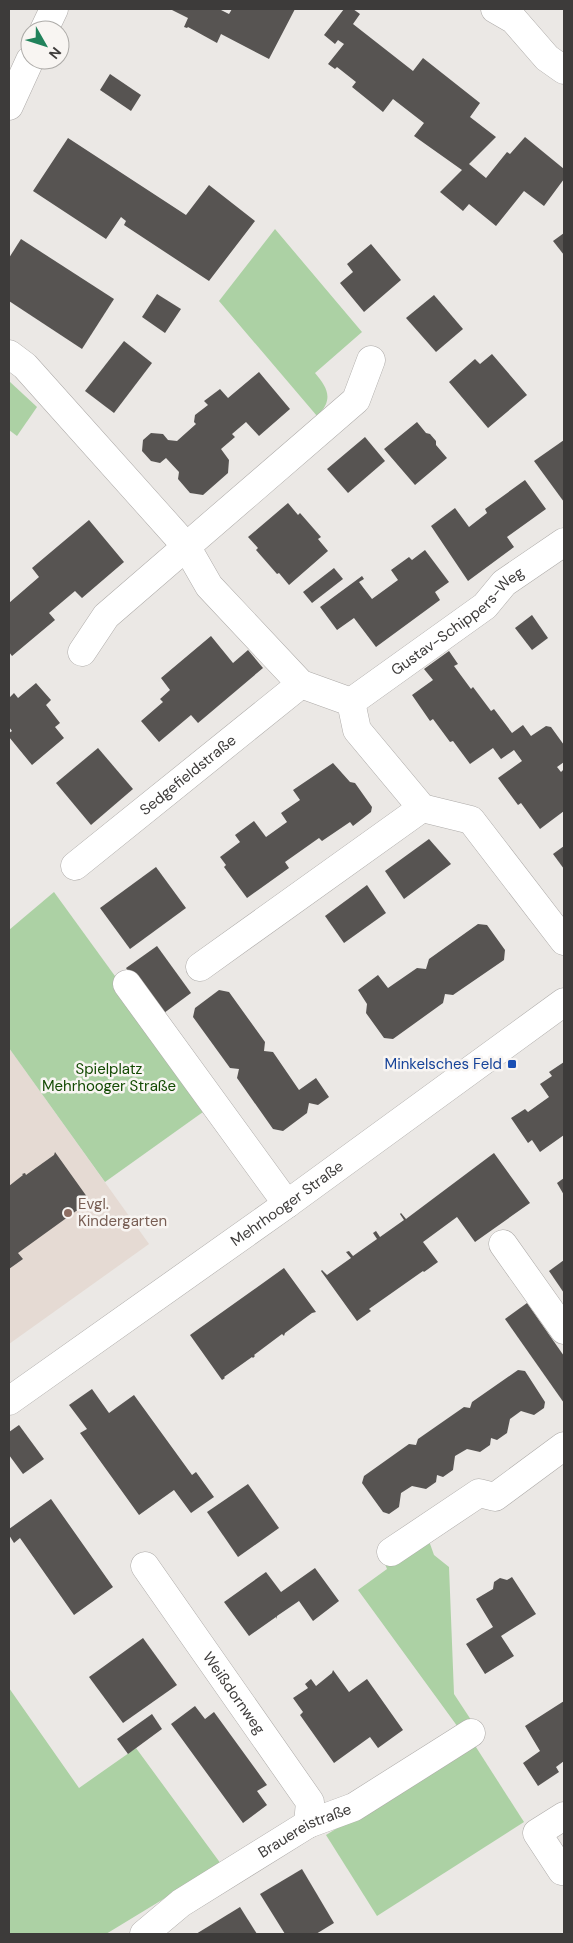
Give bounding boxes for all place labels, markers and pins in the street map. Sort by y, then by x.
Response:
place label: Minkelsches Feld [385,1054,502,1074]
marker: Minkelsches Feld [506,1058,518,1070]
place label: Evgl. Kindergarten [78,1194,167,1231]
marker: Evgl. Kindergarten [62,1207,74,1219]

